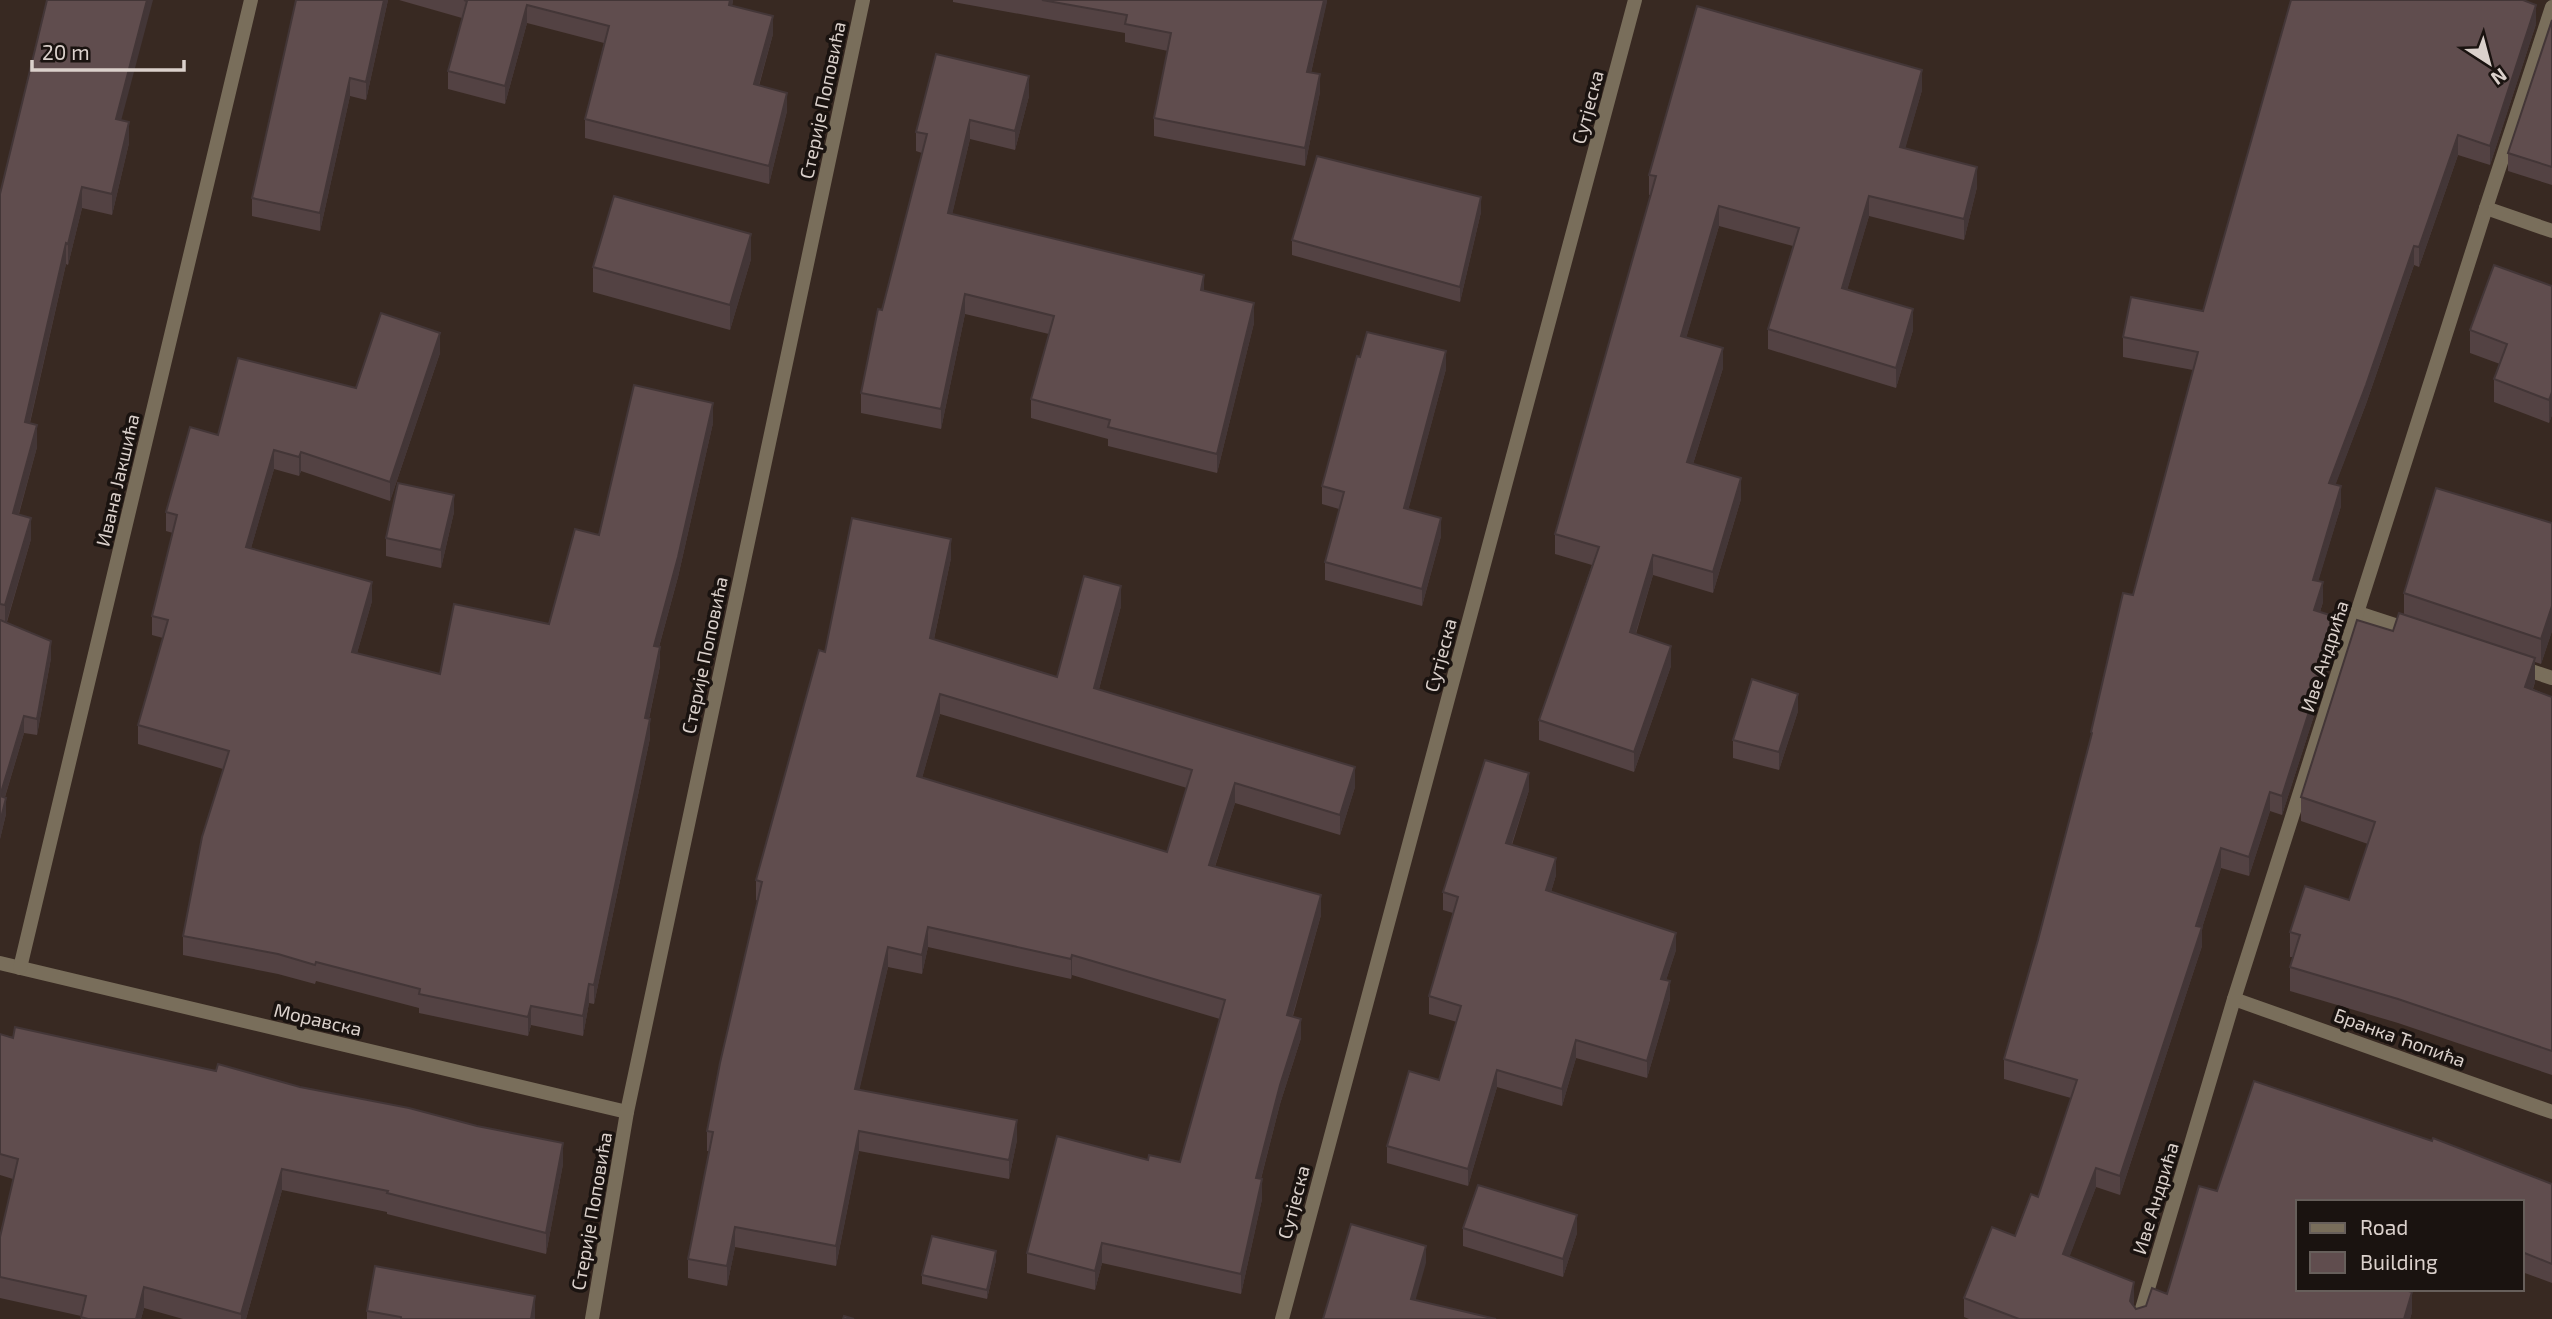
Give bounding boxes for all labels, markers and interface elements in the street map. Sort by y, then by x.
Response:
street label: Стерије Поповића [794,19,850,181]
scale bar [32,28,184,72]
north arrow [2454,28,2524,98]
text: 20 m [42,39,90,64]
text: N [2487,64,2512,90]
street label: Сутјеска [1566,68,1609,147]
street label: Ивана Јакшића [91,412,143,548]
street label: Стерије Поповића [676,574,732,736]
street label: Иве Андрића [2295,597,2353,715]
street label: Сутјеска [1419,616,1462,695]
street label: Моравска [272,998,364,1040]
street label: Бранка Ћопића [2331,1003,2469,1071]
street label: Стерије Поповића [566,1130,616,1292]
street label: Иве Андрића [2127,1139,2183,1257]
street label: Сутјеска [1272,1163,1315,1242]
legend [2296,1200,2524,1291]
text: Road [2360,1214,2408,1239]
text: Building [2360,1249,2438,1274]

